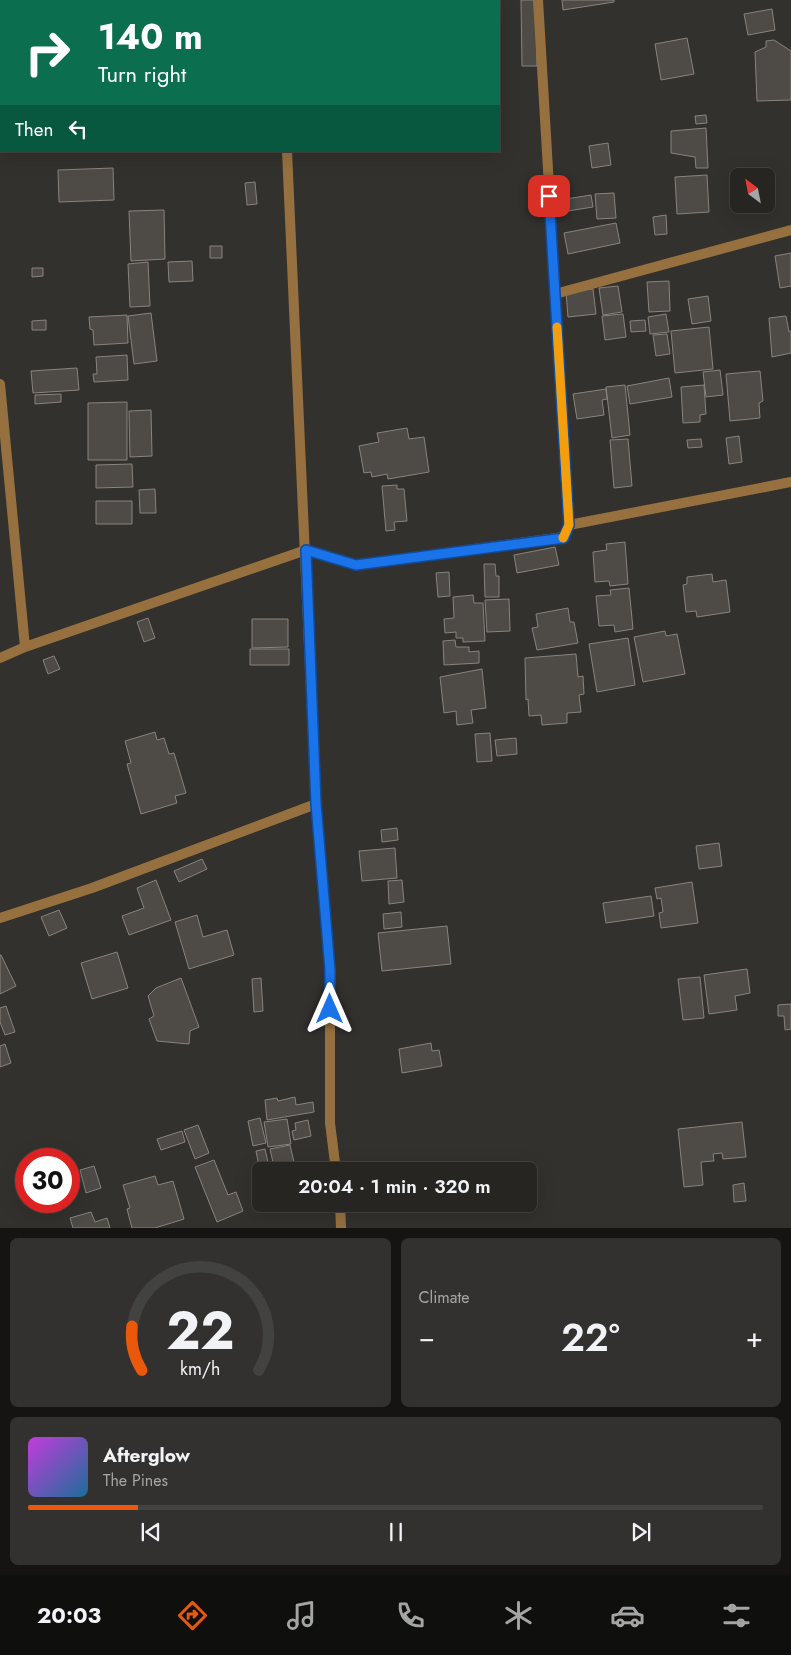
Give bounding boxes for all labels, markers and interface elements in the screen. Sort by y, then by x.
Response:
text: 140 m [98,12,203,62]
icon: right [15,20,80,85]
text: Turn right [98,58,186,90]
icon: left [64,115,92,143]
text: Then [15,116,54,143]
north arrow [730,168,775,212]
map controls [730,168,775,213]
pin [528,175,570,217]
icon: arrive [535,182,563,210]
position arrow [303,982,355,1034]
speed limit sign: 30 [15,1148,80,1213]
text: 20:04 · 1 min · 320 m [298,1173,491,1200]
text: Climate [419,1286,470,1309]
text: 22 [166,1293,234,1369]
text: 22° [561,1310,620,1365]
text: − [419,1317,435,1358]
text: + [746,1317,763,1358]
text: km/h [180,1356,220,1382]
text: Afterglow [103,1442,190,1469]
text: The Pines [103,1469,168,1492]
icon: previous [137,1518,165,1546]
icon: pause [382,1518,410,1546]
icon: next [627,1518,655,1546]
icon: directions [175,1598,210,1633]
icon: music [284,1598,319,1633]
icon: phone [393,1598,428,1633]
icon: climate [501,1598,536,1633]
icon: car [610,1598,645,1633]
icon: filters [719,1598,754,1633]
text: 20:03 [37,1599,101,1631]

